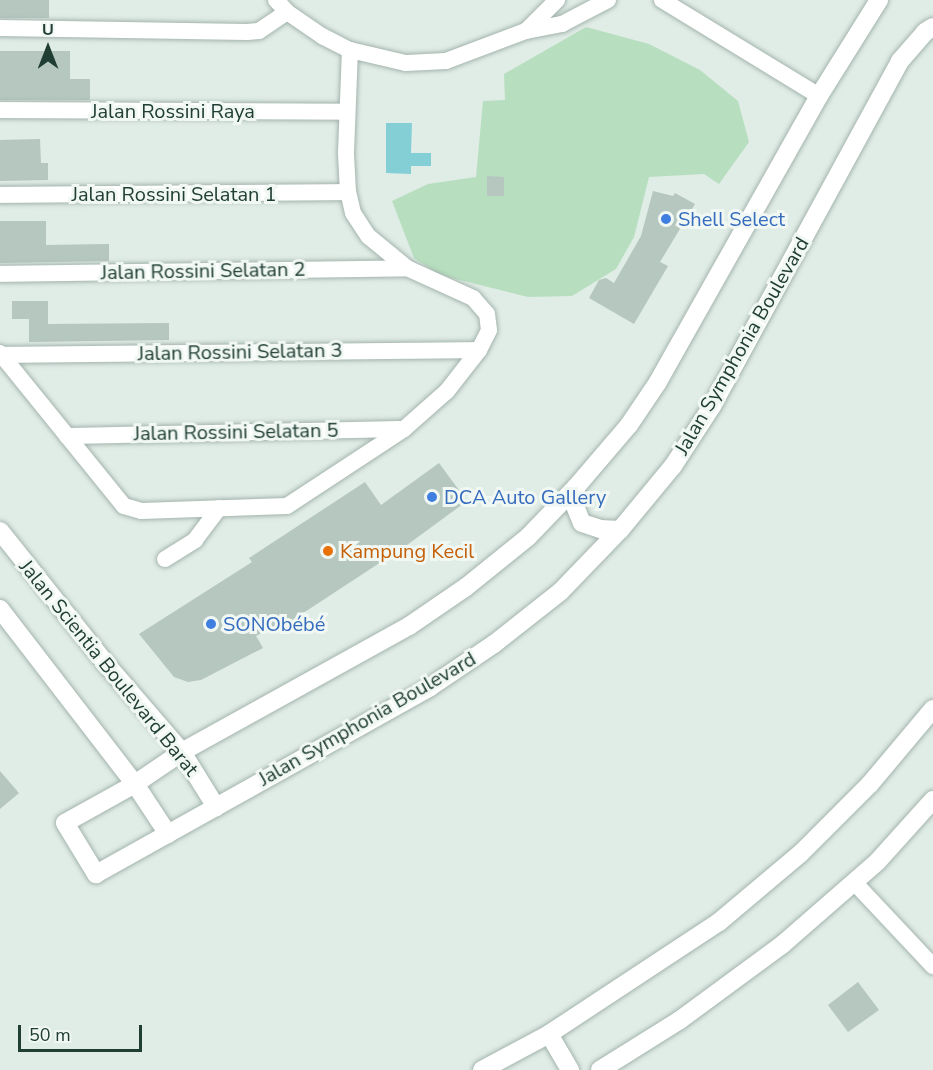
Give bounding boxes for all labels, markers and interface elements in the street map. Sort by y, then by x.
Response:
north arrow [18,18,78,78]
text: U [42,19,54,41]
street label: Jalan Rossini Raya [91,99,255,123]
street label: Jalan Rossini Selatan 1 [72,182,276,206]
place label: Shell Select [678,207,785,231]
marker: Shell Select [659,212,673,226]
street label: Jalan Symphonia Boulevard [670,233,814,459]
street label: Jalan Rossini Selatan 2 [100,257,306,285]
street label: Jalan Rossini Selatan 3 [137,338,343,366]
street label: Jalan Rossini Selatan 5 [133,418,339,446]
place label: DCA Auto Gallery [444,485,606,509]
marker: DCA Auto Gallery [425,490,439,504]
place label: Kampung Kecil [340,539,474,563]
marker: Kampung Kecil [321,544,335,558]
street label: Jalan Scientia Boulevard Barat [14,555,204,781]
place label: SONObébé [223,612,325,636]
marker: SONObébé [204,617,218,631]
street label: Jalan Symphonia Boulevard [254,647,480,791]
scale bar [21,1013,146,1051]
text: 50 m [29,1023,71,1047]

